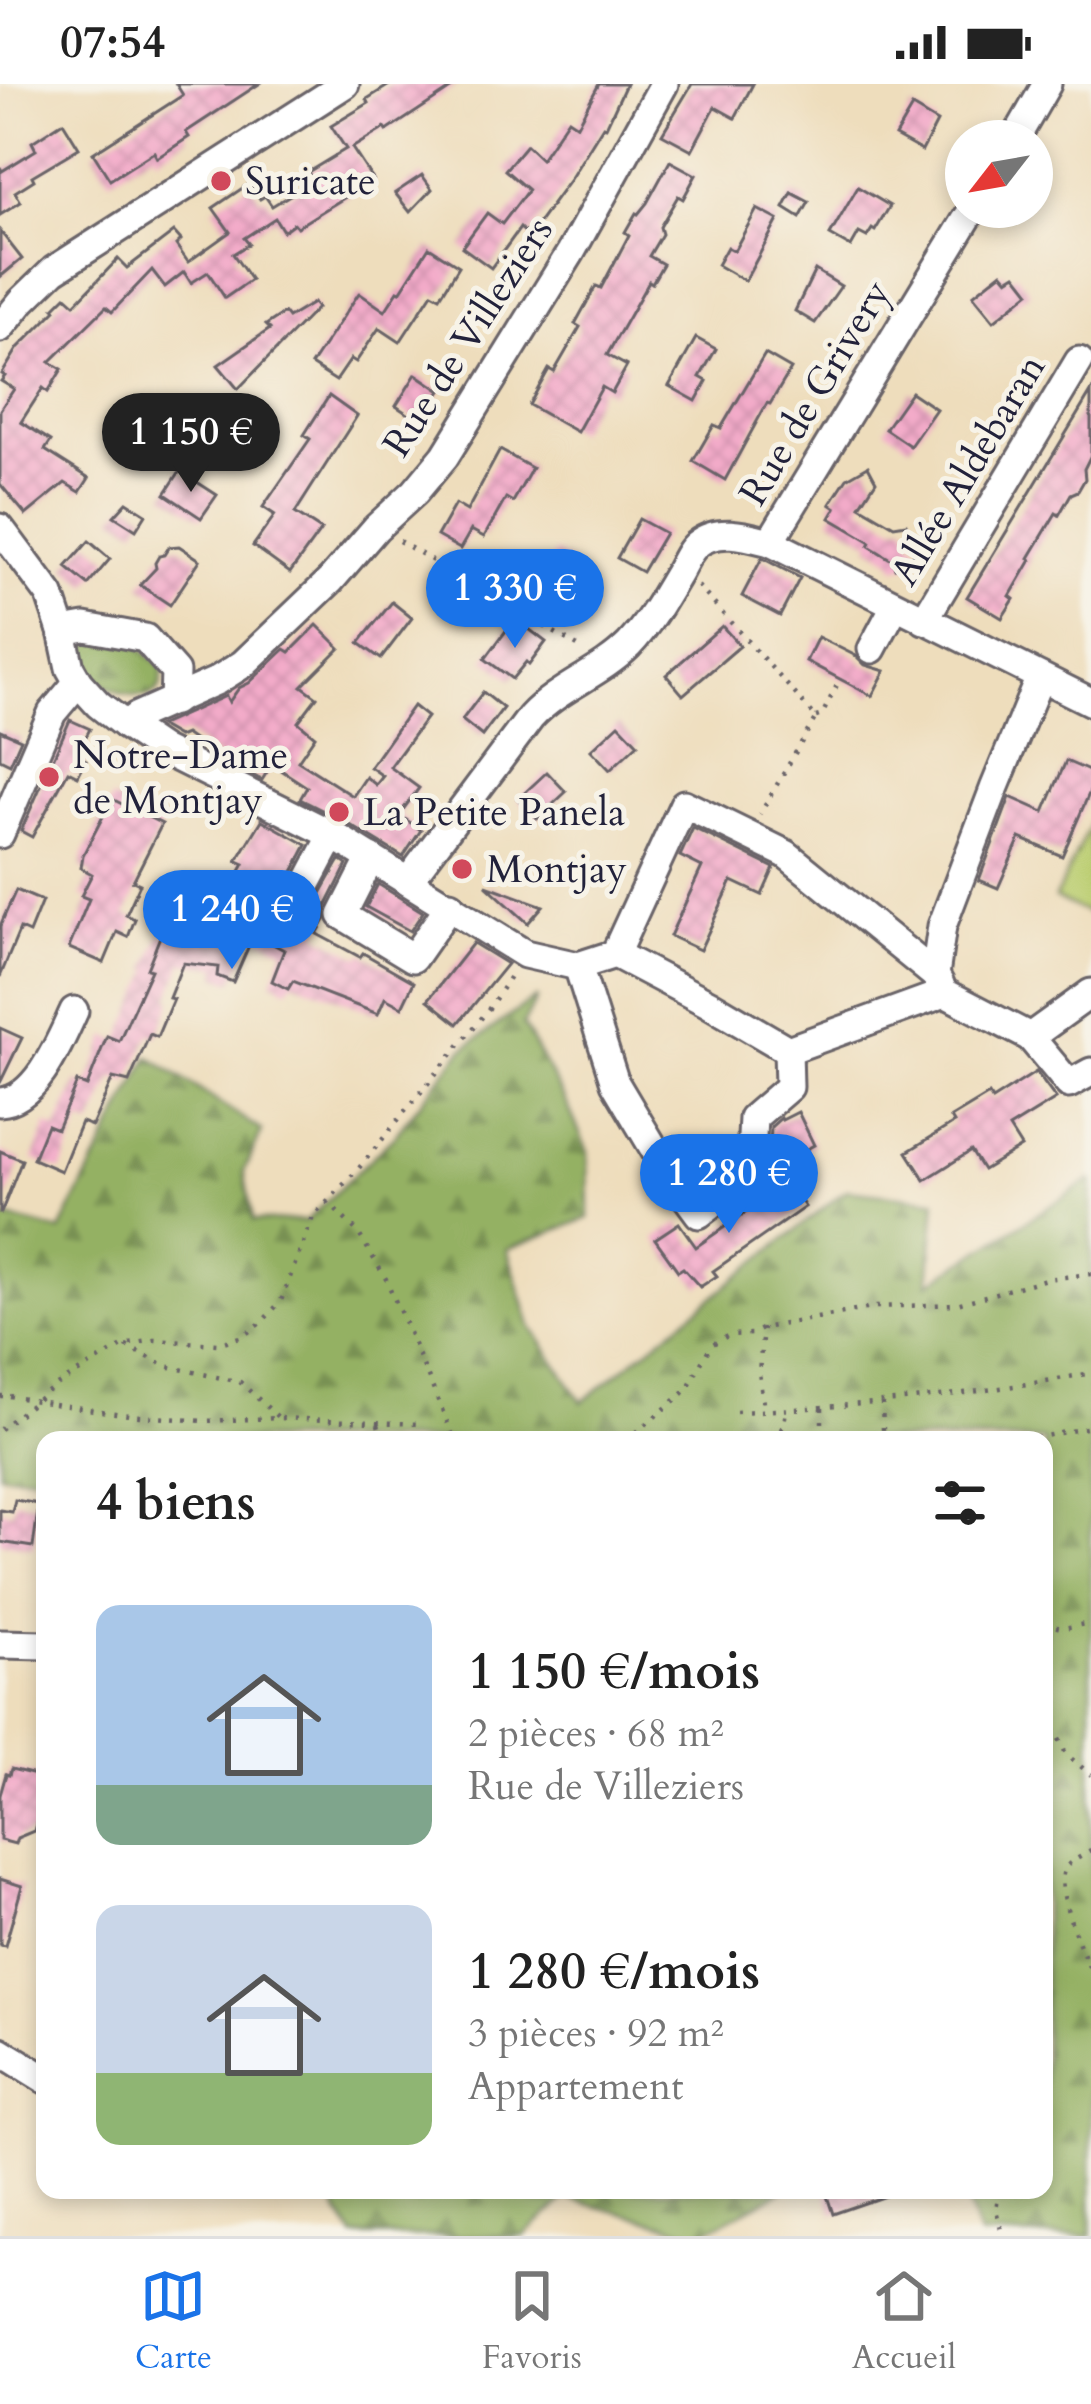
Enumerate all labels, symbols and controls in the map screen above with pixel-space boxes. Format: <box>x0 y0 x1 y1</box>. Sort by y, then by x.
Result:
text: 07:54 <box>60 12 165 73</box>
north arrow <box>945 120 1053 228</box>
map controls <box>945 120 1053 228</box>
place label: Suricate <box>245 155 376 208</box>
marker: Suricate <box>208 168 234 194</box>
street label: Rue de Villeziers <box>371 207 565 467</box>
street label: Rue de Grivery <box>727 270 903 515</box>
street label: Allée Aldebaran <box>878 345 1058 595</box>
pin: 1 150 € <box>80 393 302 495</box>
text: 1 150 € <box>129 405 253 458</box>
pin: 1 330 € <box>404 549 626 651</box>
text: 1 330 € <box>453 561 577 614</box>
place label: Notre-Dame de Montjay <box>73 729 288 827</box>
marker: Notre-Dame de Montjay <box>36 764 62 790</box>
place label: La Petite Panela <box>363 786 625 839</box>
marker: La Petite Panela <box>326 799 352 825</box>
place label: Montjay <box>486 843 627 896</box>
marker: Montjay <box>449 856 475 882</box>
pin: 1 240 € <box>121 870 343 972</box>
text: 1 240 € <box>170 882 294 935</box>
pin: 1 280 € <box>618 1134 840 1236</box>
text: 1 280 € <box>667 1146 791 1199</box>
text: 4 biens <box>96 1468 256 1538</box>
icon: filters <box>927 1470 993 1536</box>
text: 1 150 €/mois <box>468 1637 760 1707</box>
icon: home <box>192 1653 336 1797</box>
text: 2 pièces · 68 m² <box>468 1707 724 1760</box>
text: Rue de Villeziers <box>468 1760 744 1813</box>
text: 1 280 €/mois <box>468 1937 760 2007</box>
icon: home <box>192 1953 336 2097</box>
text: 3 pièces · 92 m² <box>468 2007 724 2060</box>
text: Appartement <box>468 2060 684 2113</box>
tab: Carte <box>135 2263 212 2380</box>
tab: Favoris <box>482 2263 582 2380</box>
tab: Accueil <box>852 2263 956 2380</box>

